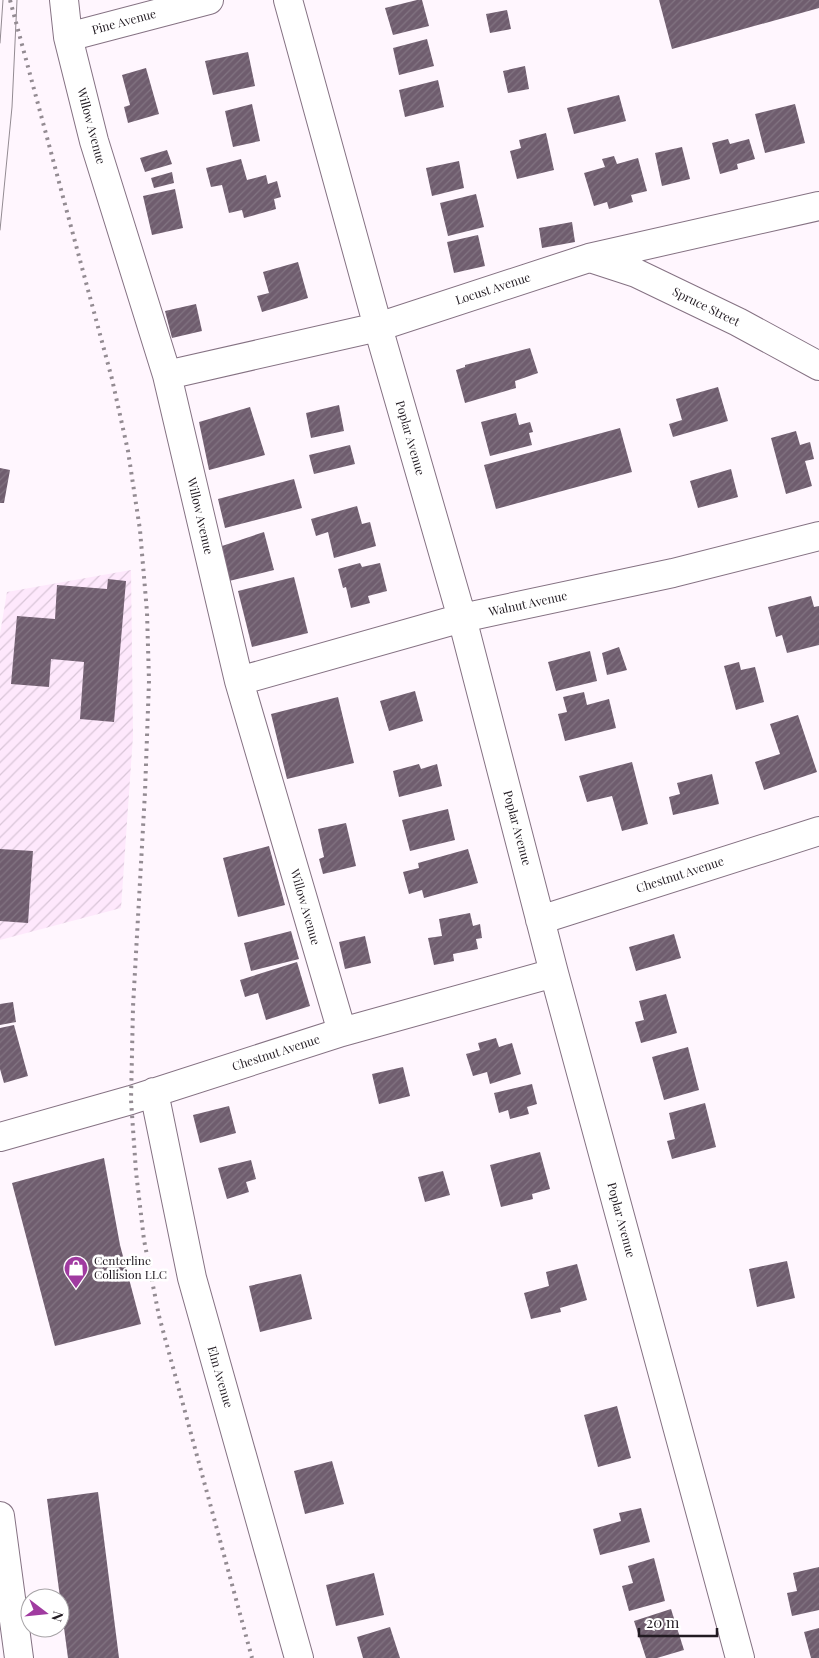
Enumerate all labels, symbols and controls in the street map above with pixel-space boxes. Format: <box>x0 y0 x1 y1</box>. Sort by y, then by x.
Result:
street label: Pine Avenue <box>90 5 158 37</box>
street label: Willow Avenue <box>74 85 110 166</box>
street label: Locust Avenue <box>453 268 532 308</box>
street label: Spruce Street <box>670 283 743 330</box>
street label: Poplar Avenue <box>393 398 429 477</box>
street label: Willow Avenue <box>184 475 218 556</box>
street label: Walnut Avenue <box>486 587 569 619</box>
street label: Poplar Avenue <box>500 788 536 867</box>
street label: Chestnut Avenue <box>634 852 726 896</box>
street label: Willow Avenue <box>287 866 324 947</box>
street label: Chestnut Avenue <box>230 1030 322 1074</box>
street label: Poplar Avenue <box>604 1180 640 1259</box>
place label: Centerline Collision LLC <box>94 1252 167 1282</box>
shop icon: Centerline Collision LLC <box>63 1255 89 1289</box>
street label: Elm Avenue <box>205 1344 237 1409</box>
north arrow <box>20 1588 70 1638</box>
scale bar <box>639 1606 716 1638</box>
text: N <box>47 1609 69 1624</box>
text: 20 m <box>646 1612 680 1632</box>

